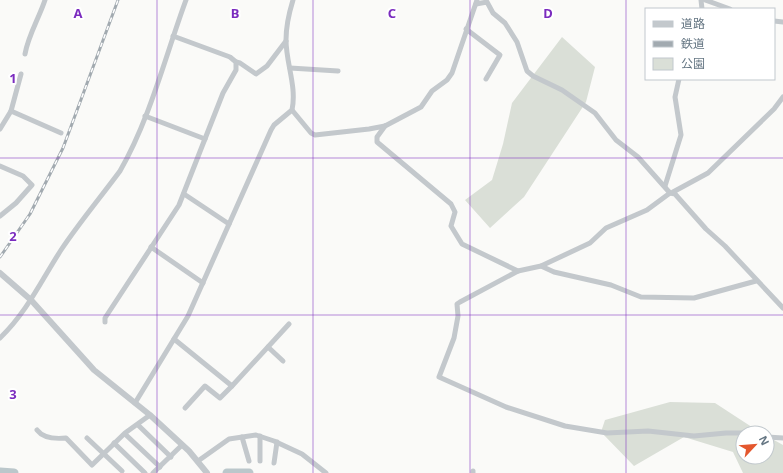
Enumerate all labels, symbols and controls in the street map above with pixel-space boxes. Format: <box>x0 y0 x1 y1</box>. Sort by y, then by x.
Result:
text: A <box>74 4 83 22</box>
text: B <box>231 4 239 22</box>
text: C <box>388 4 396 22</box>
text: D <box>543 4 553 22</box>
legend <box>645 8 775 80</box>
text: 道路 <box>681 15 705 32</box>
text: 鉄道 <box>681 35 705 52</box>
text: 公園 <box>681 55 705 72</box>
text: 1 <box>9 69 17 87</box>
text: 2 <box>9 227 17 245</box>
text: 3 <box>9 385 17 403</box>
north arrow <box>735 425 775 465</box>
text: N <box>756 433 773 448</box>

